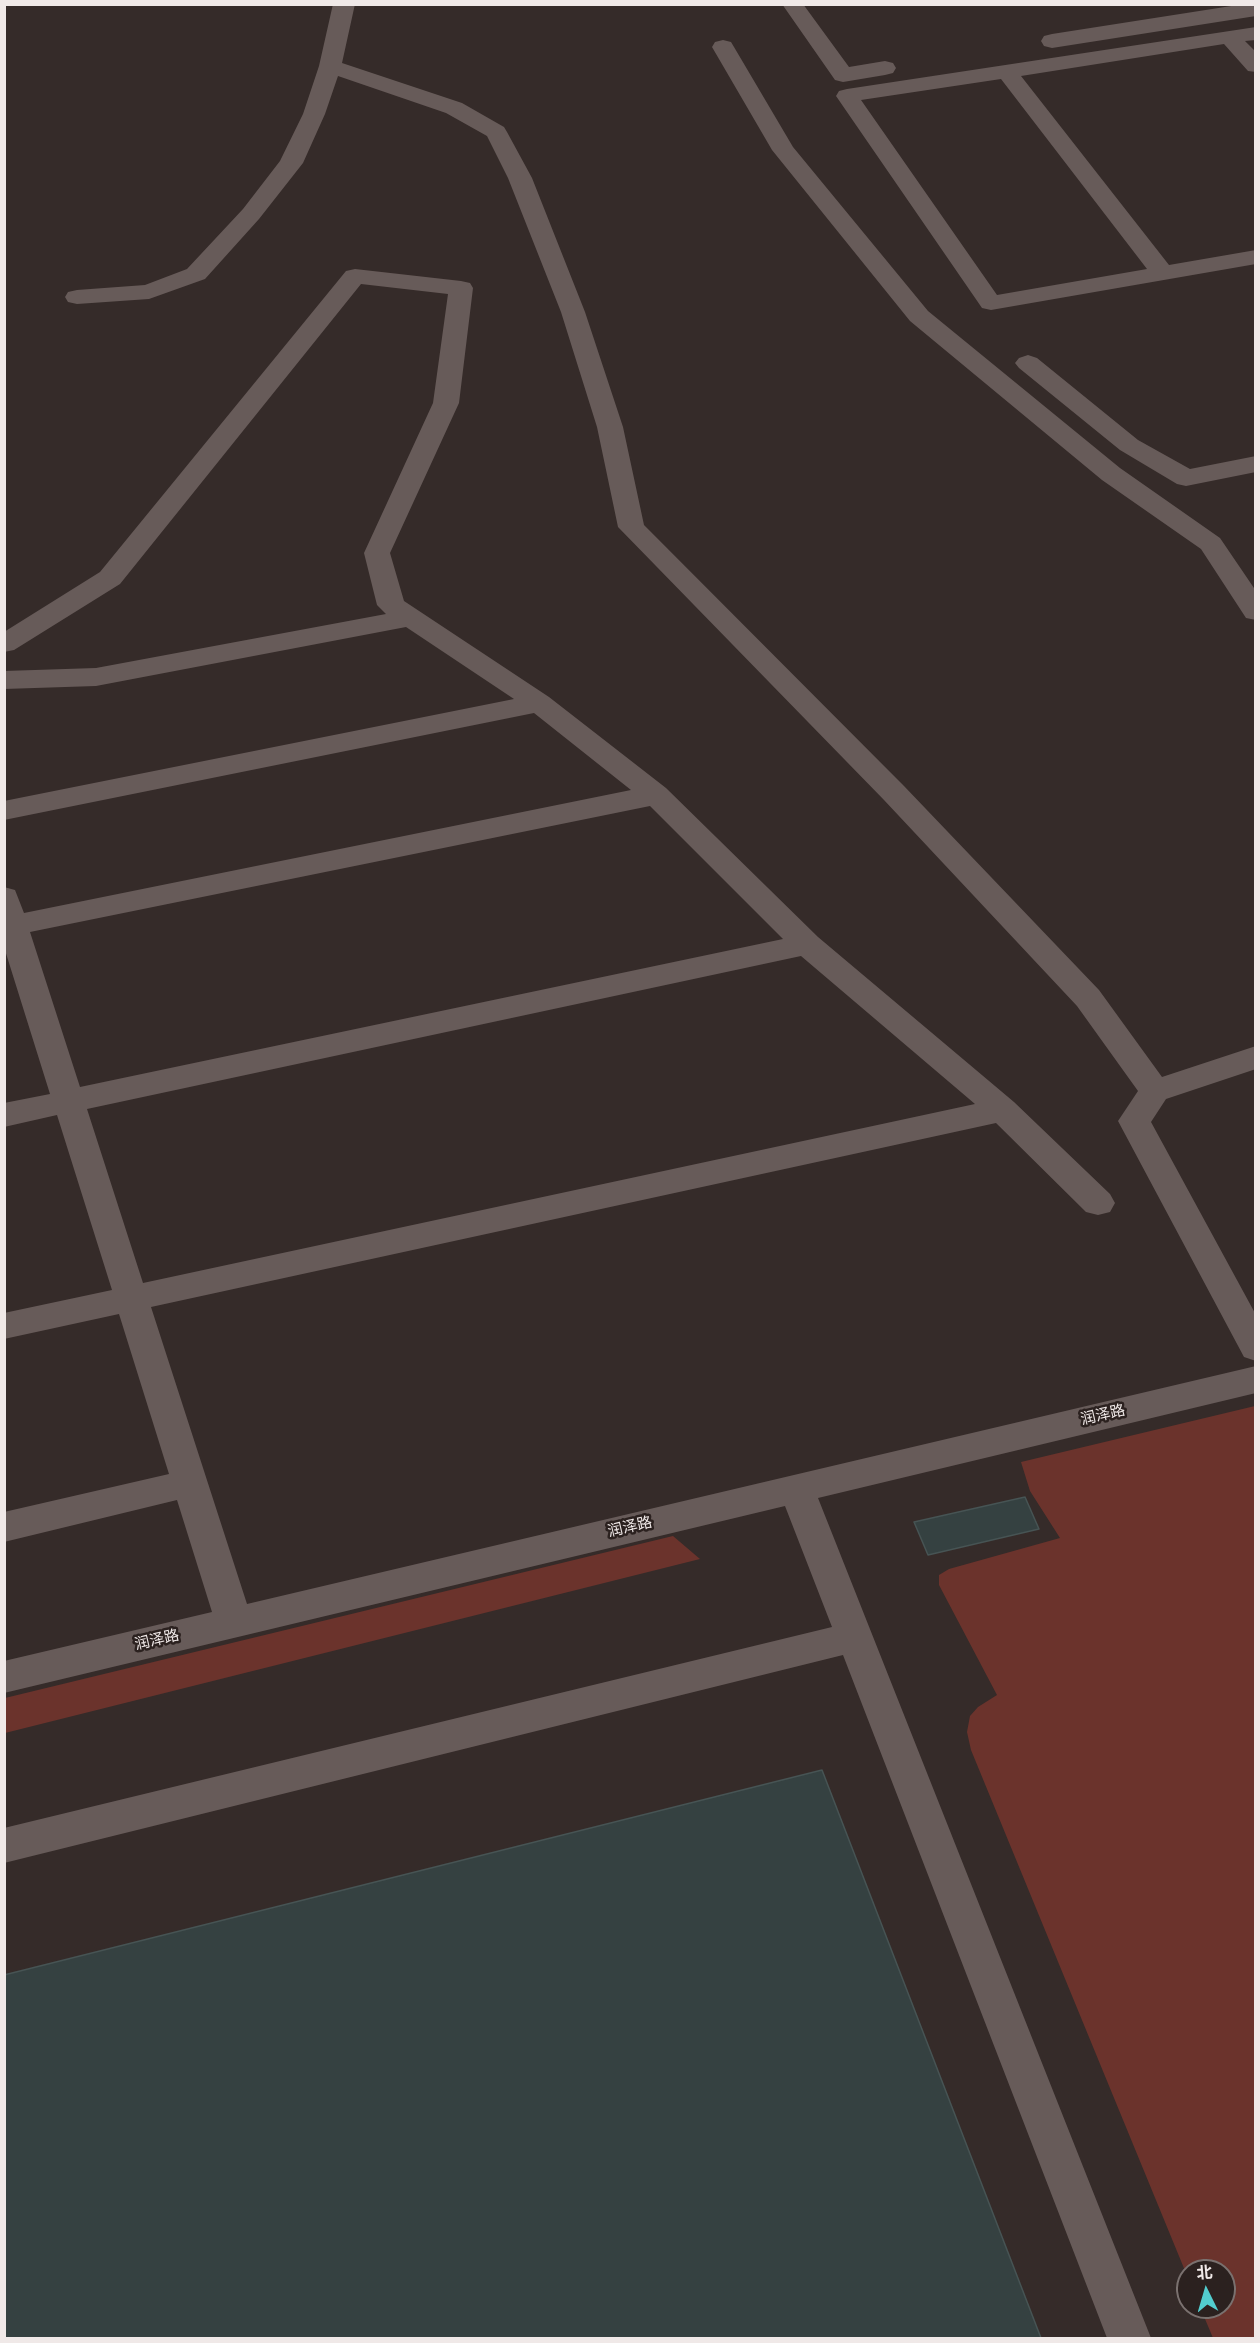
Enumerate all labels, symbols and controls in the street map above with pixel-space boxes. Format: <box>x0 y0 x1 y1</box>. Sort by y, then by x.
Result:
street label: 润泽路 <box>1079 1401 1127 1429</box>
street label: 润泽路 <box>606 1513 654 1541</box>
street label: 润泽路 <box>133 1626 181 1654</box>
north arrow <box>1176 2259 1236 2319</box>
text: 北 <box>1196 2262 1213 2283</box>

